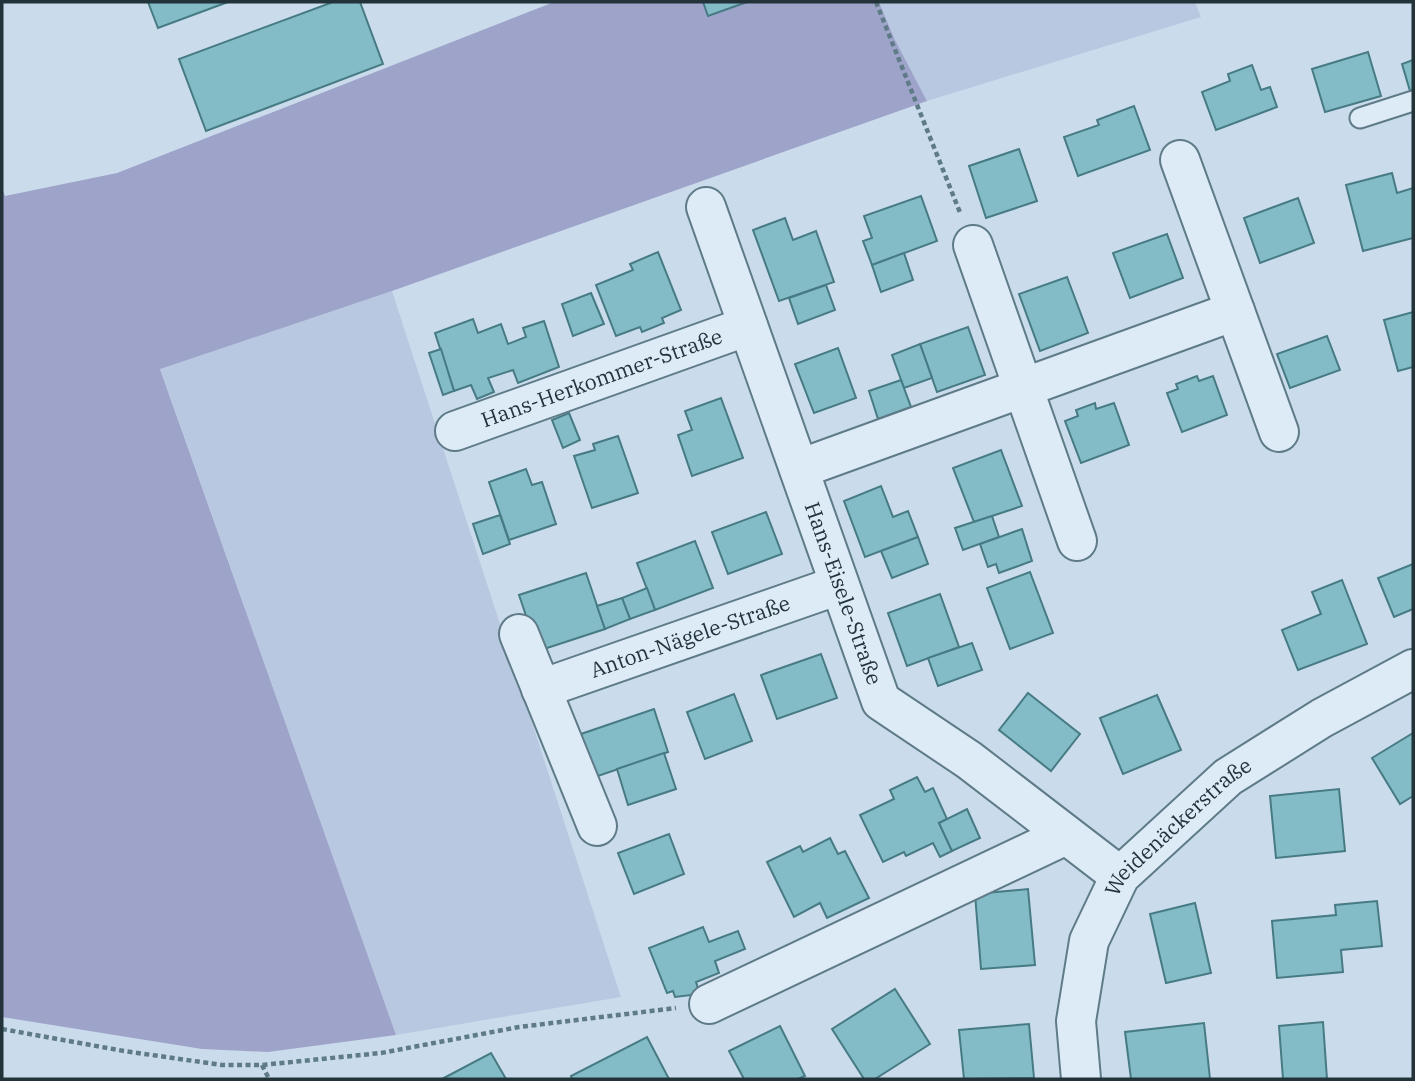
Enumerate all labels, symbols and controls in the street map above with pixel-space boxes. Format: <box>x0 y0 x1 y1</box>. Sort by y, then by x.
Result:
street label: Hans-Herkommer-Straße <box>477 321 726 433</box>
street label: Hans-Eisele-Straße <box>799 498 889 688</box>
street label: Anton-Nägele-Straße <box>586 588 794 684</box>
street label: Weidenäckerstraße <box>1098 751 1257 900</box>

